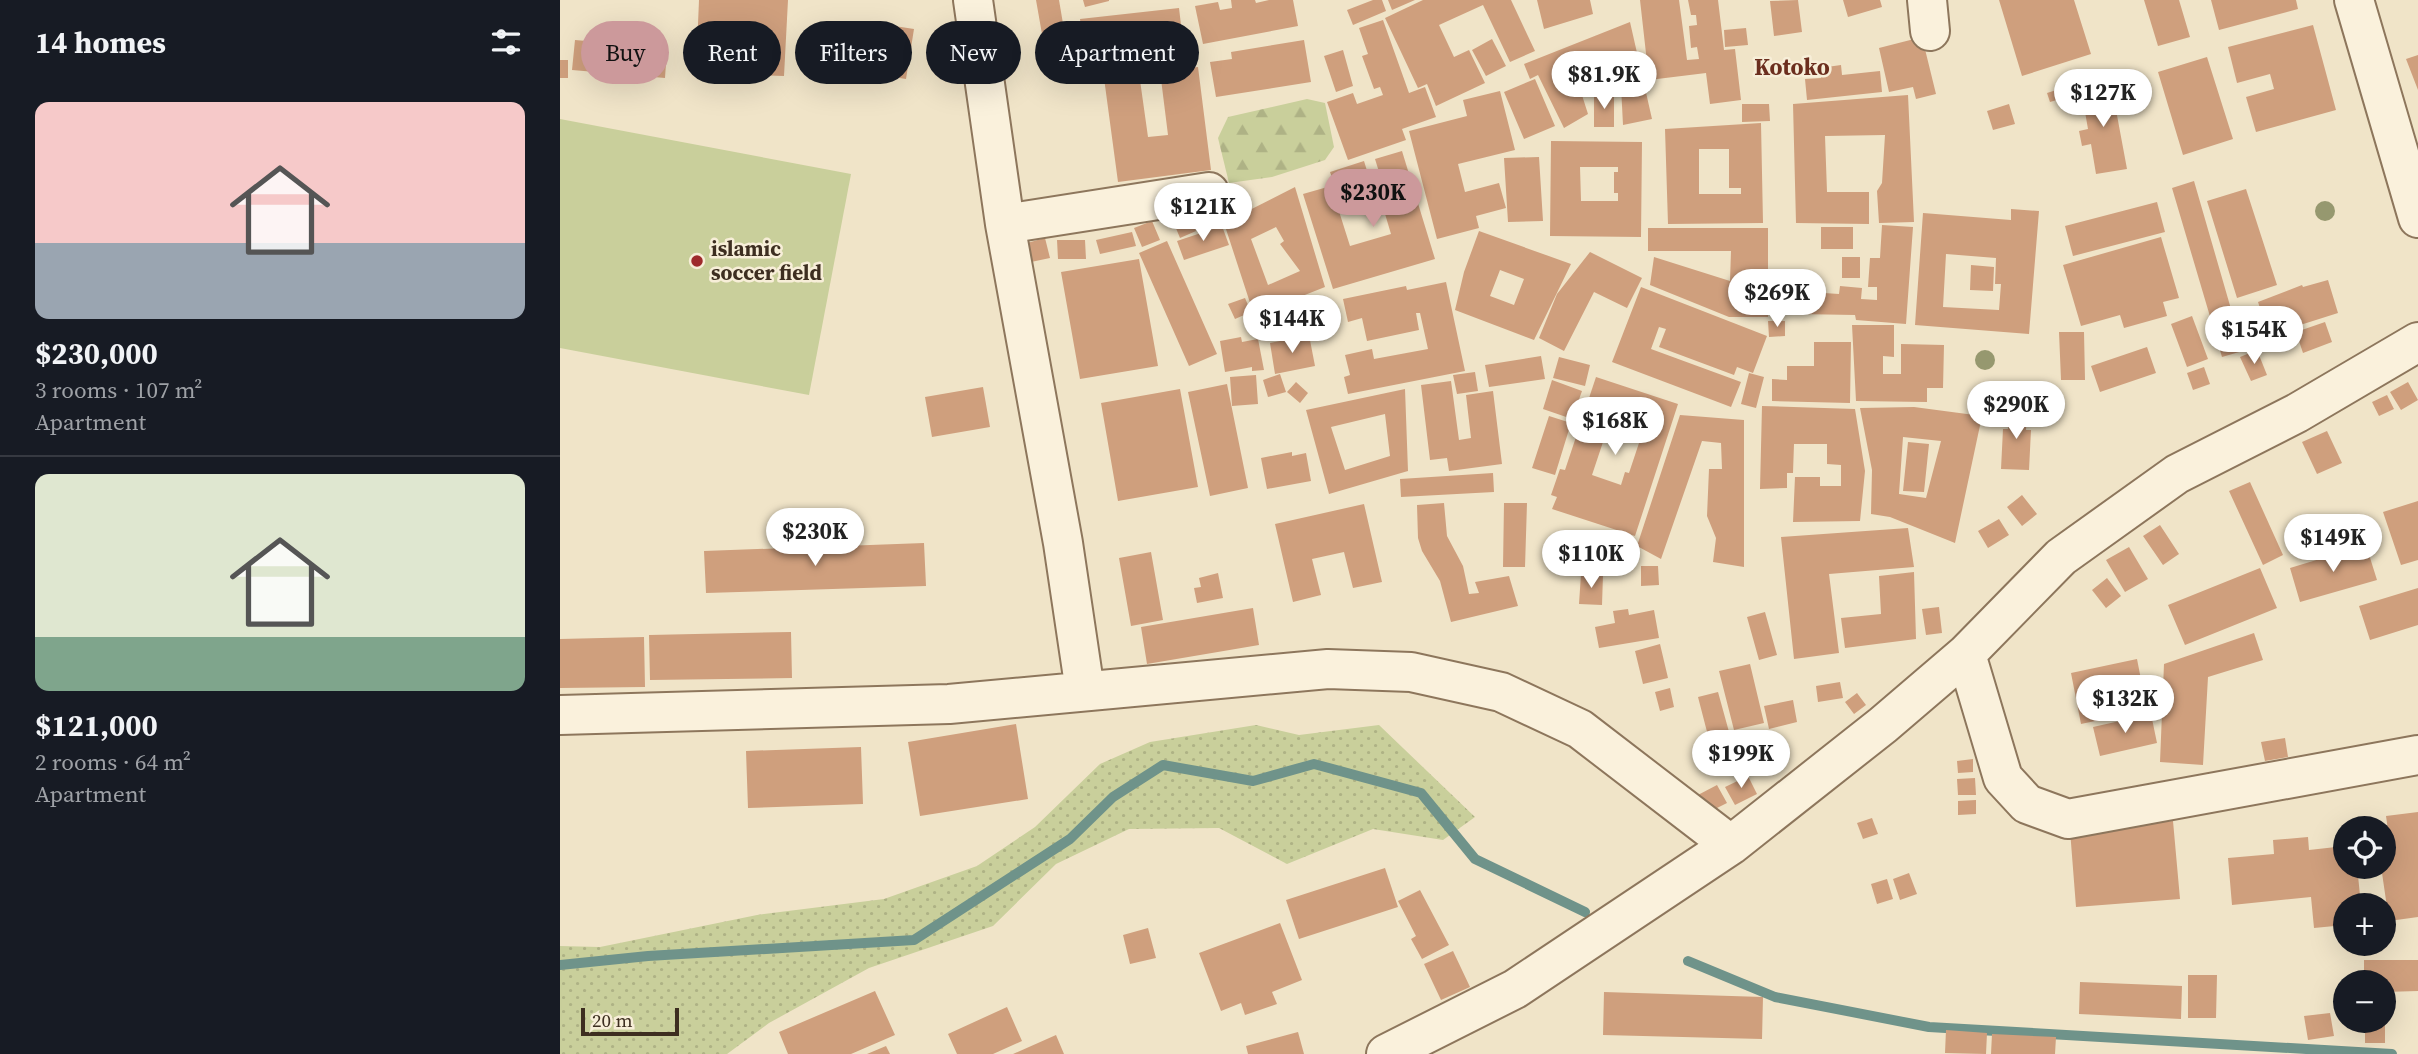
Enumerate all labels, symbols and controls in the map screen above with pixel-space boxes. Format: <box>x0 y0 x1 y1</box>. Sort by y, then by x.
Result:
chip: Buy <box>581 21 669 84</box>
chip: Rent <box>683 21 781 84</box>
chip: Filters <box>795 21 912 84</box>
chip: New <box>926 21 1021 84</box>
chip: Apartment <box>1035 21 1199 84</box>
text: 14 homes <box>35 22 166 63</box>
icon: filters <box>487 23 525 61</box>
district label: Kotoko <box>1754 51 1830 83</box>
pin: $81.9K <box>1547 52 1661 111</box>
text: $81.9K <box>1568 58 1640 90</box>
pin: $127K <box>2054 69 2152 129</box>
text: $127K <box>2070 76 2136 108</box>
icon: home <box>217 147 343 273</box>
pin: $230K <box>1324 170 1422 229</box>
text: $230K <box>1340 176 1406 208</box>
pin: $121K <box>1154 184 1252 243</box>
text: $121K <box>1170 190 1236 222</box>
place label: islamic soccer field <box>711 234 823 287</box>
marker: islamic soccer field <box>689 253 705 269</box>
pin: $269K <box>1728 270 1826 329</box>
text: $269K <box>1744 276 1810 308</box>
pin: $144K <box>1243 296 1341 355</box>
text: $144K <box>1259 302 1325 334</box>
pin: $154K <box>2205 306 2303 366</box>
text: $154K <box>2221 313 2287 345</box>
text: $230,000 <box>35 333 158 374</box>
text: 3 rooms · 107 m² <box>35 374 202 406</box>
pin: $290K <box>1967 382 2065 441</box>
text: $290K <box>1983 388 2049 420</box>
pin: $168K <box>1566 398 1664 457</box>
text: $168K <box>1582 404 1648 436</box>
text: Apartment <box>35 406 146 438</box>
pin: $230K <box>766 508 864 568</box>
pin: $149K <box>2284 514 2382 574</box>
text: $230K <box>782 515 848 547</box>
icon: home <box>217 519 343 645</box>
text: $149K <box>2300 521 2366 553</box>
pin: $110K <box>1542 530 1640 590</box>
text: $110K <box>1558 537 1624 569</box>
pin: $132K <box>2076 676 2174 735</box>
text: $132K <box>2092 682 2158 714</box>
text: $121,000 <box>35 705 158 746</box>
pin: $199K <box>1692 730 1790 790</box>
text: $199K <box>1708 737 1774 769</box>
text: 2 rooms · 64 m² <box>35 746 191 778</box>
text: Apartment <box>35 778 146 810</box>
map controls <box>2333 816 2396 1033</box>
button: locate <box>2333 816 2396 879</box>
button: + <box>2333 893 2396 956</box>
button: − <box>2333 970 2396 1033</box>
scale bar <box>581 1005 679 1037</box>
text: 20 m <box>592 1007 633 1033</box>

